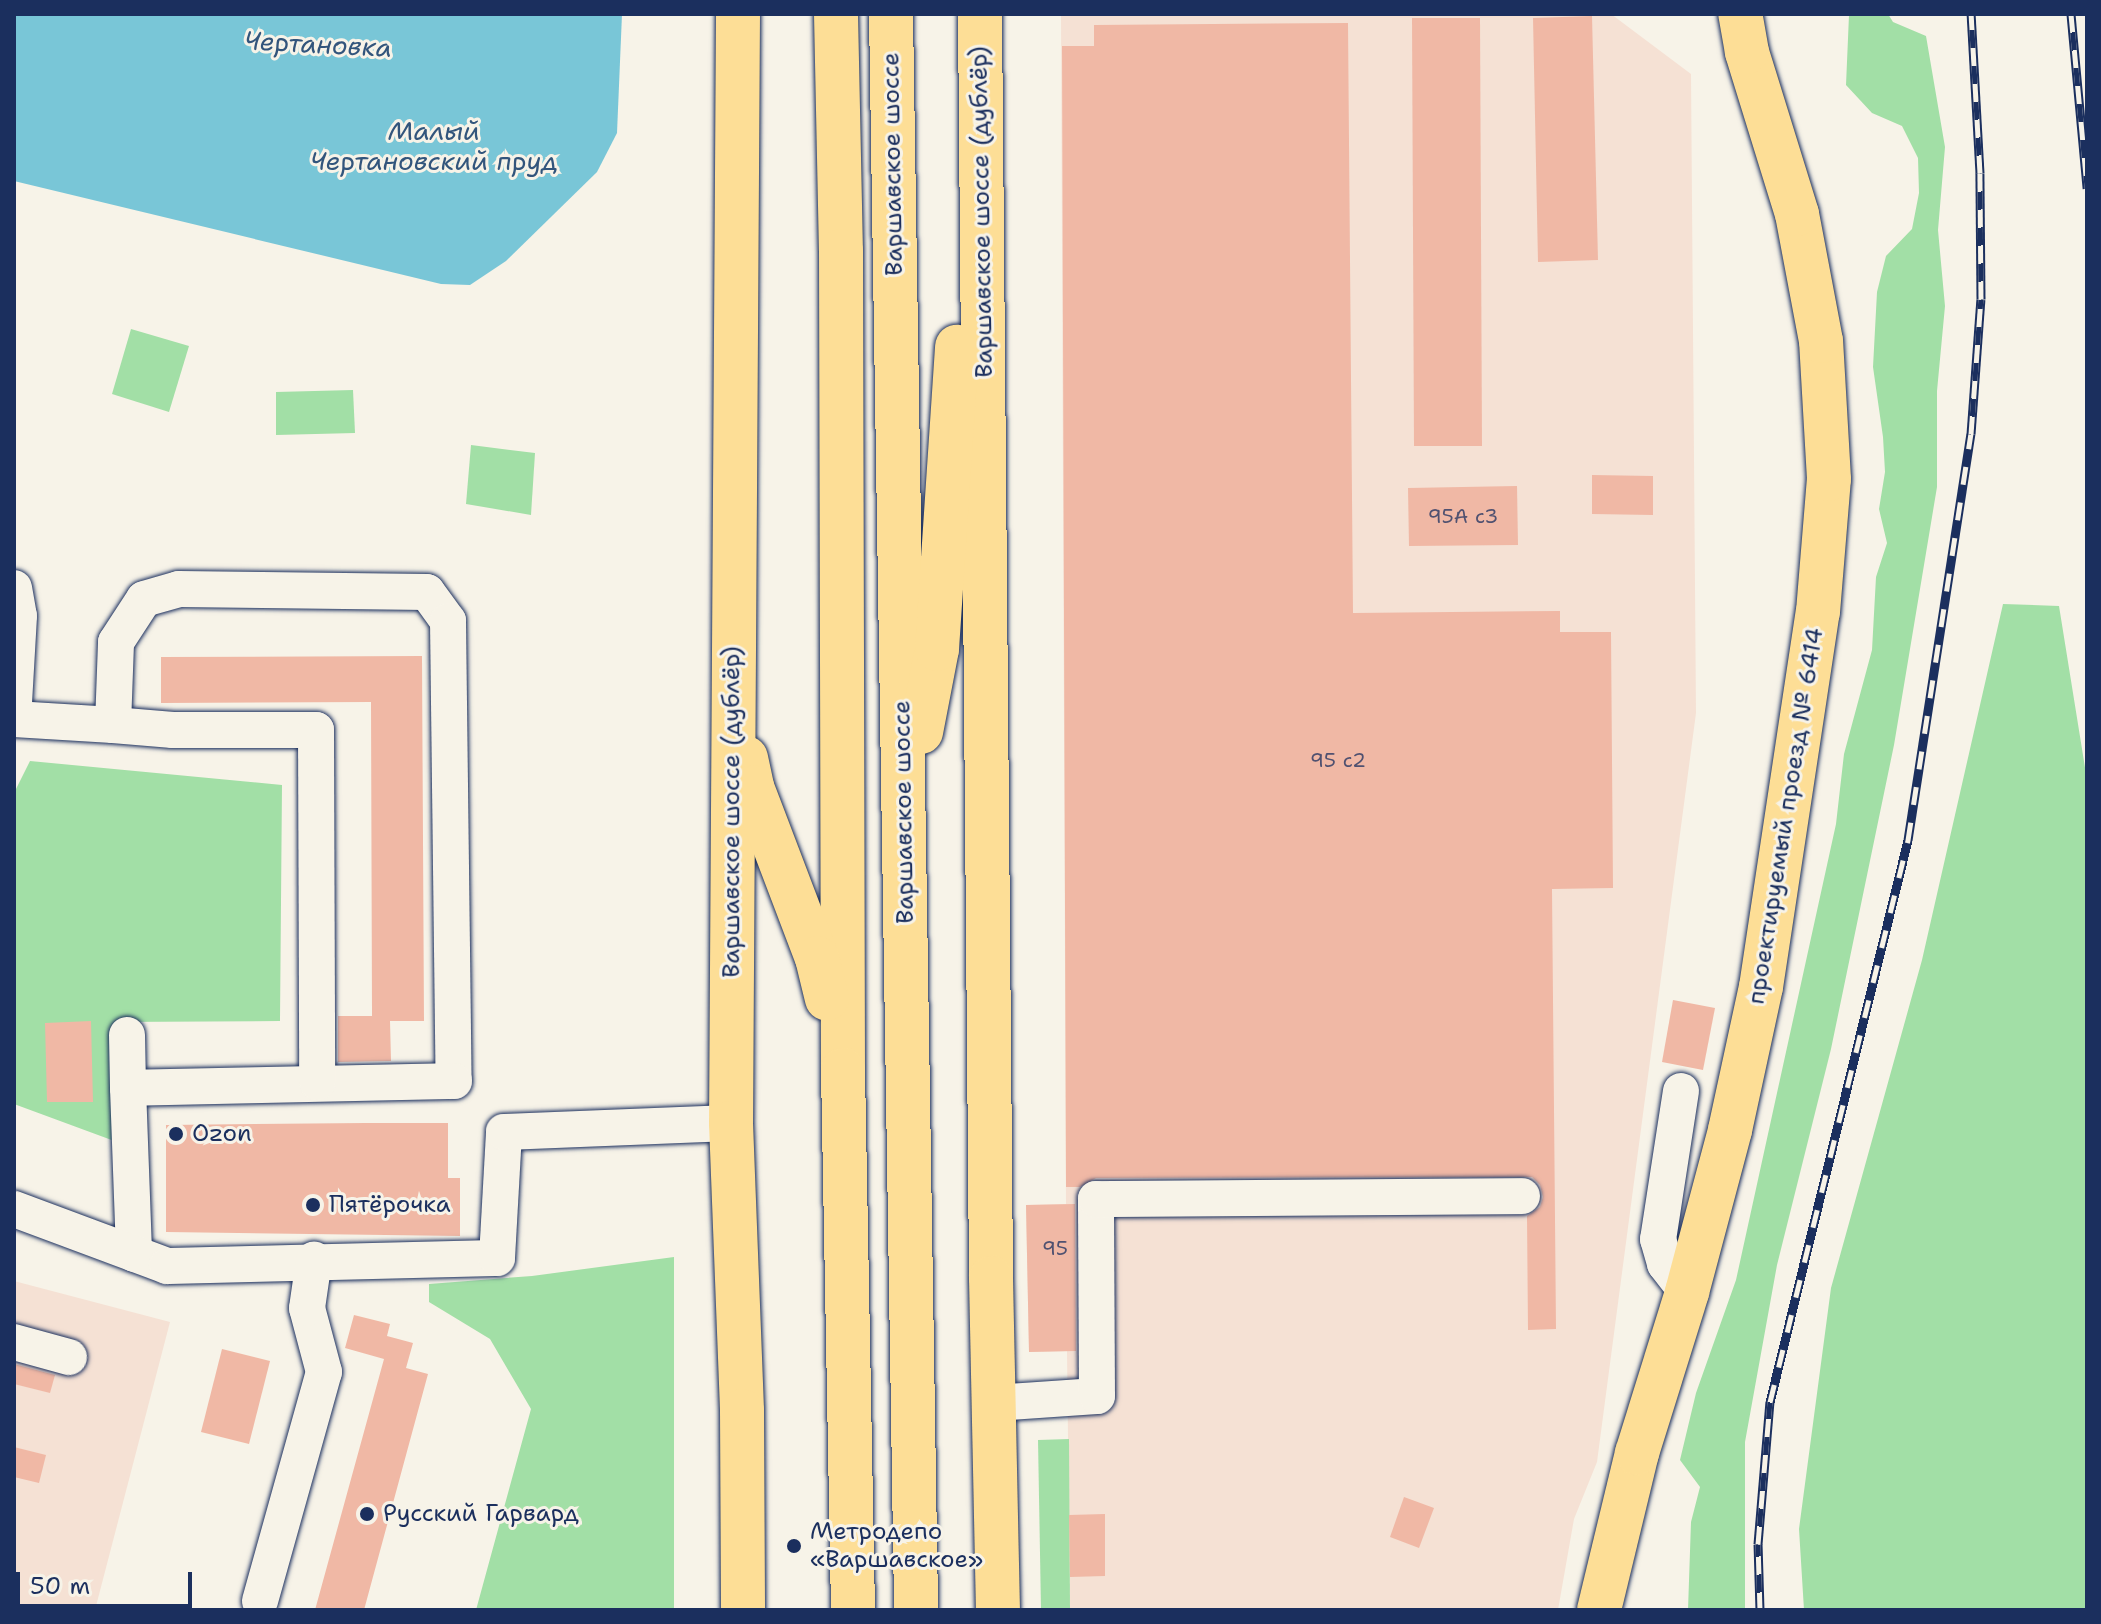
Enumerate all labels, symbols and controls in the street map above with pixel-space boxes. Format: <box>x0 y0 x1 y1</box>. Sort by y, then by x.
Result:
water label: Чертановка <box>243 25 393 63</box>
street label: Варшавское шоссе (дублёр) <box>965 46 999 378</box>
street label: Варшавское шоссе <box>877 52 909 276</box>
water label: Малый Чертановский пруд <box>310 115 558 176</box>
house number: 95А с3 <box>1428 504 1498 528</box>
street label: проектируемый проезд № 6414 <box>1742 626 1830 1006</box>
street label: Варшавское шоссе (дублёр) <box>718 646 746 978</box>
street label: Варшавское шоссе <box>888 700 920 924</box>
house number: 95 с2 <box>1310 748 1366 772</box>
place label: Ozon <box>192 1120 252 1148</box>
marker: Ozon <box>167 1125 185 1143</box>
place label: Пятёрочка <box>329 1191 451 1219</box>
marker: Пятёрочка <box>304 1196 322 1214</box>
house number: 95 <box>1042 1236 1068 1260</box>
place label: Русский Гарвард <box>383 1500 579 1528</box>
marker: Русский Гарвард <box>358 1505 376 1523</box>
place label: Метродепо «Варшавское» <box>810 1518 983 1574</box>
marker: Метродепо «Варшавское» <box>785 1537 803 1555</box>
scale bar <box>20 1556 196 1606</box>
text: 50 m <box>30 1570 90 1602</box>

